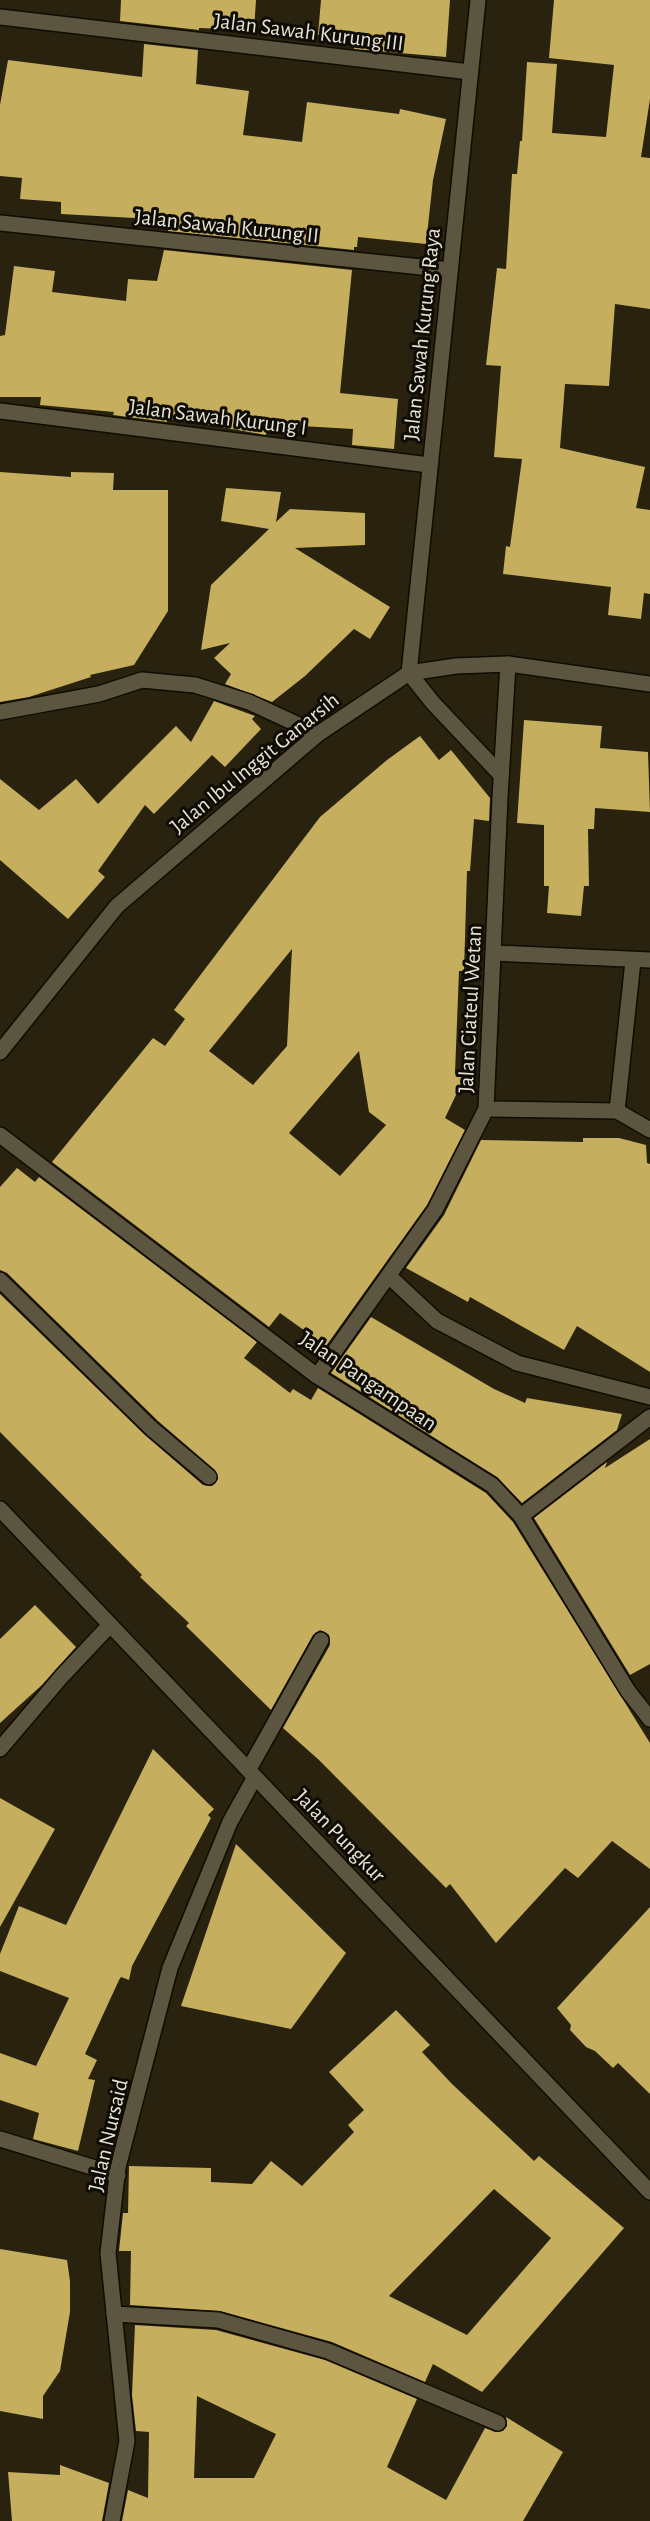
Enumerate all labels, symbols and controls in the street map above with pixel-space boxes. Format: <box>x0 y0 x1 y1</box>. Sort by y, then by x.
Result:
street label: Jalan Sawah Kurung III <box>213 9 405 55</box>
street label: Jalan Sawah Kurung II <box>134 205 320 247</box>
street label: Jalan Sawah Kurung Raya <box>400 227 444 442</box>
street label: Jalan Sawah Kurung I <box>128 395 308 439</box>
street label: Jalan Ibu Inggit Ganarsih <box>166 688 343 837</box>
street label: Jalan Ciateul Wetan <box>455 925 485 1094</box>
street label: Jalan Pangampaan <box>296 1327 441 1435</box>
street label: Jalan Pungkur <box>291 1785 390 1886</box>
street label: Jalan Nursaid <box>84 2077 132 2194</box>

